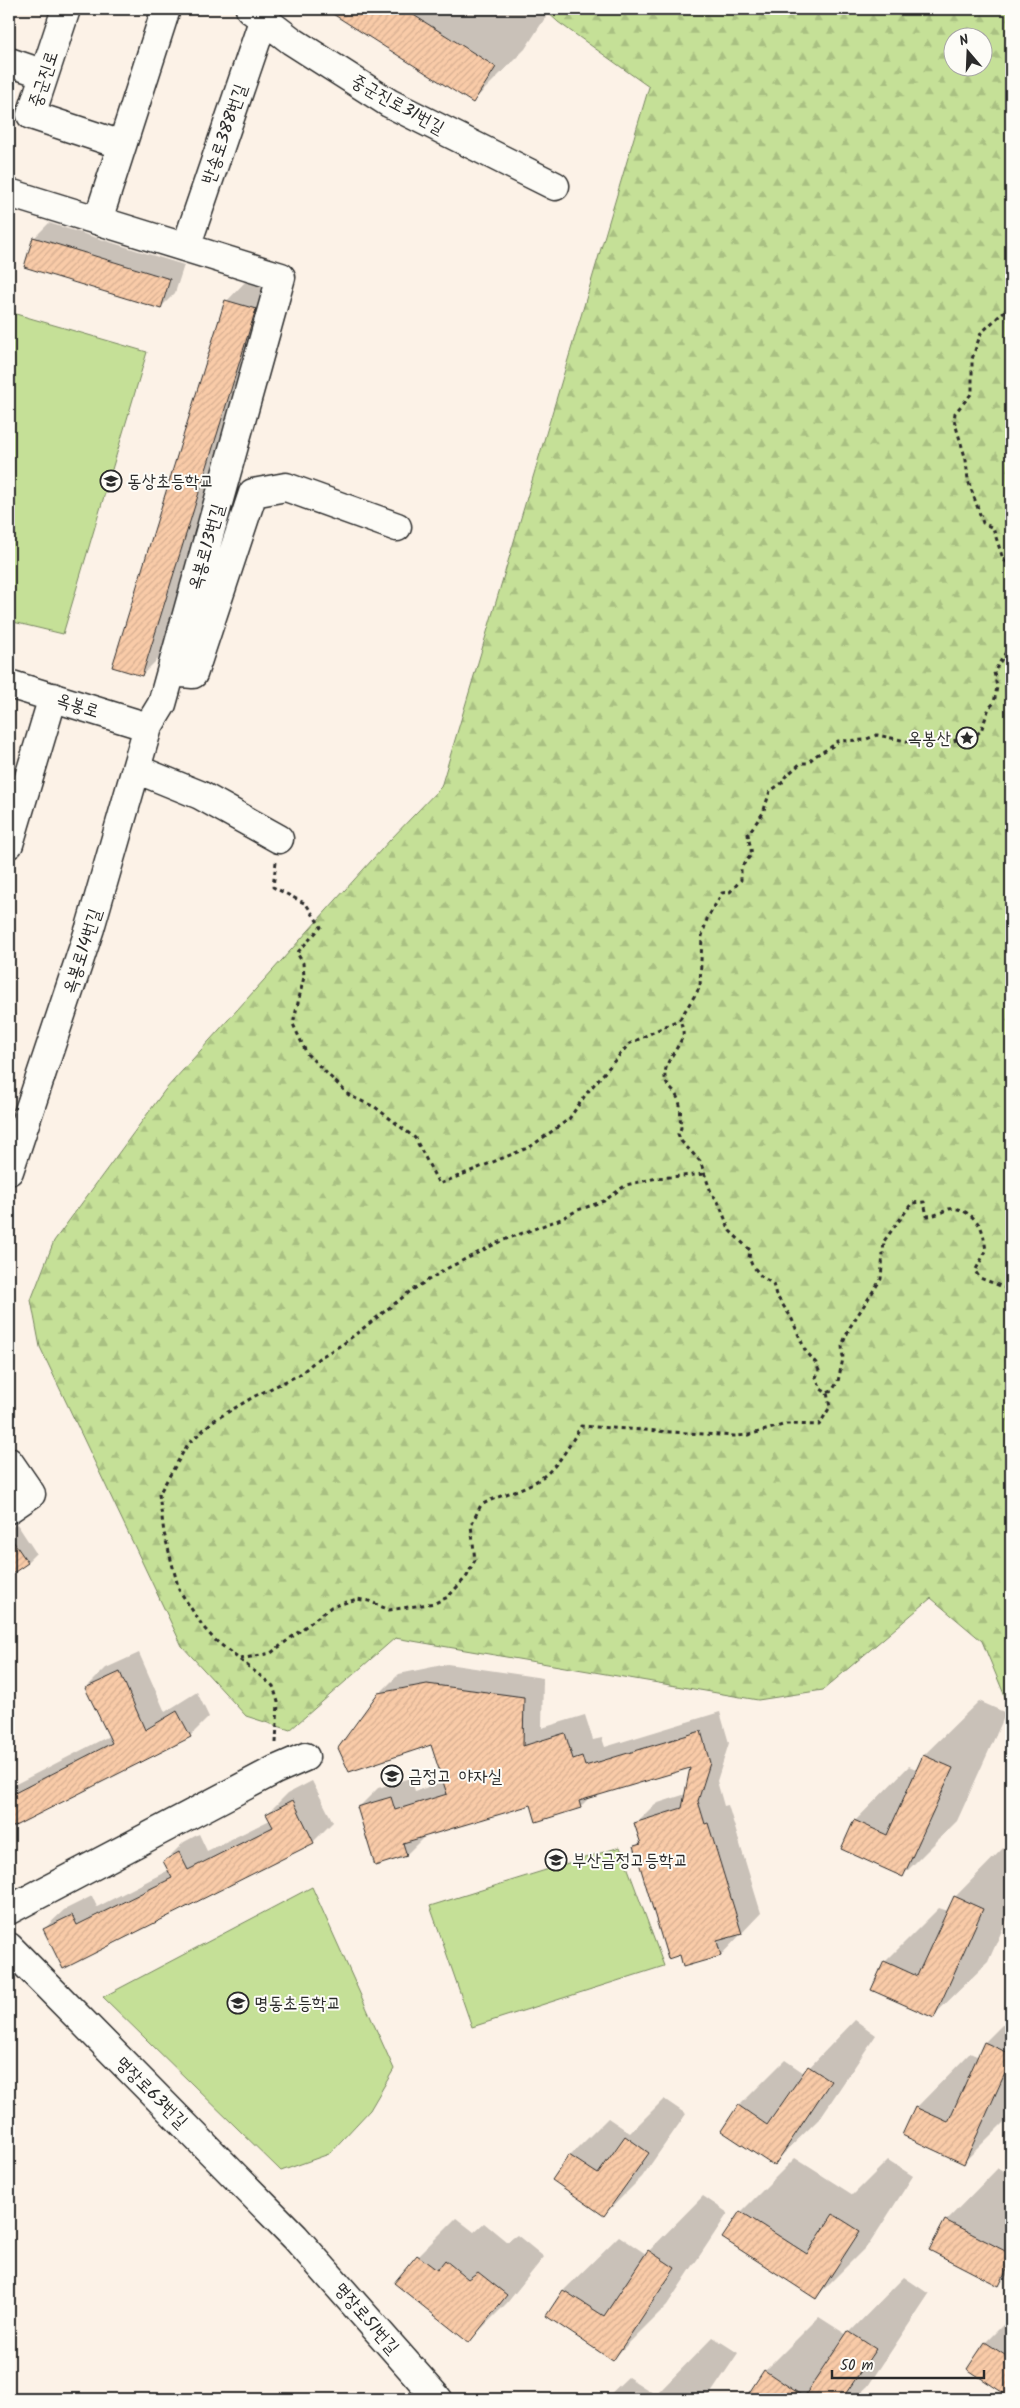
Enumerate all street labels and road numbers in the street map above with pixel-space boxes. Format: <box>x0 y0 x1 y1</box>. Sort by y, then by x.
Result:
street label: 중군진로 <box>22 47 67 111</box>
street label: 중군진로31번길 <box>345 68 450 143</box>
street label: 반송로388번길 <box>195 80 256 189</box>
street label: 옥봉로13번길 <box>181 500 234 594</box>
street label: 옥봉로 <box>52 686 103 727</box>
street label: 옥봉로14번길 <box>56 905 111 998</box>
street label: 명장로63번길 <box>108 2050 194 2136</box>
street label: 명장로51번길 <box>326 2276 406 2362</box>

